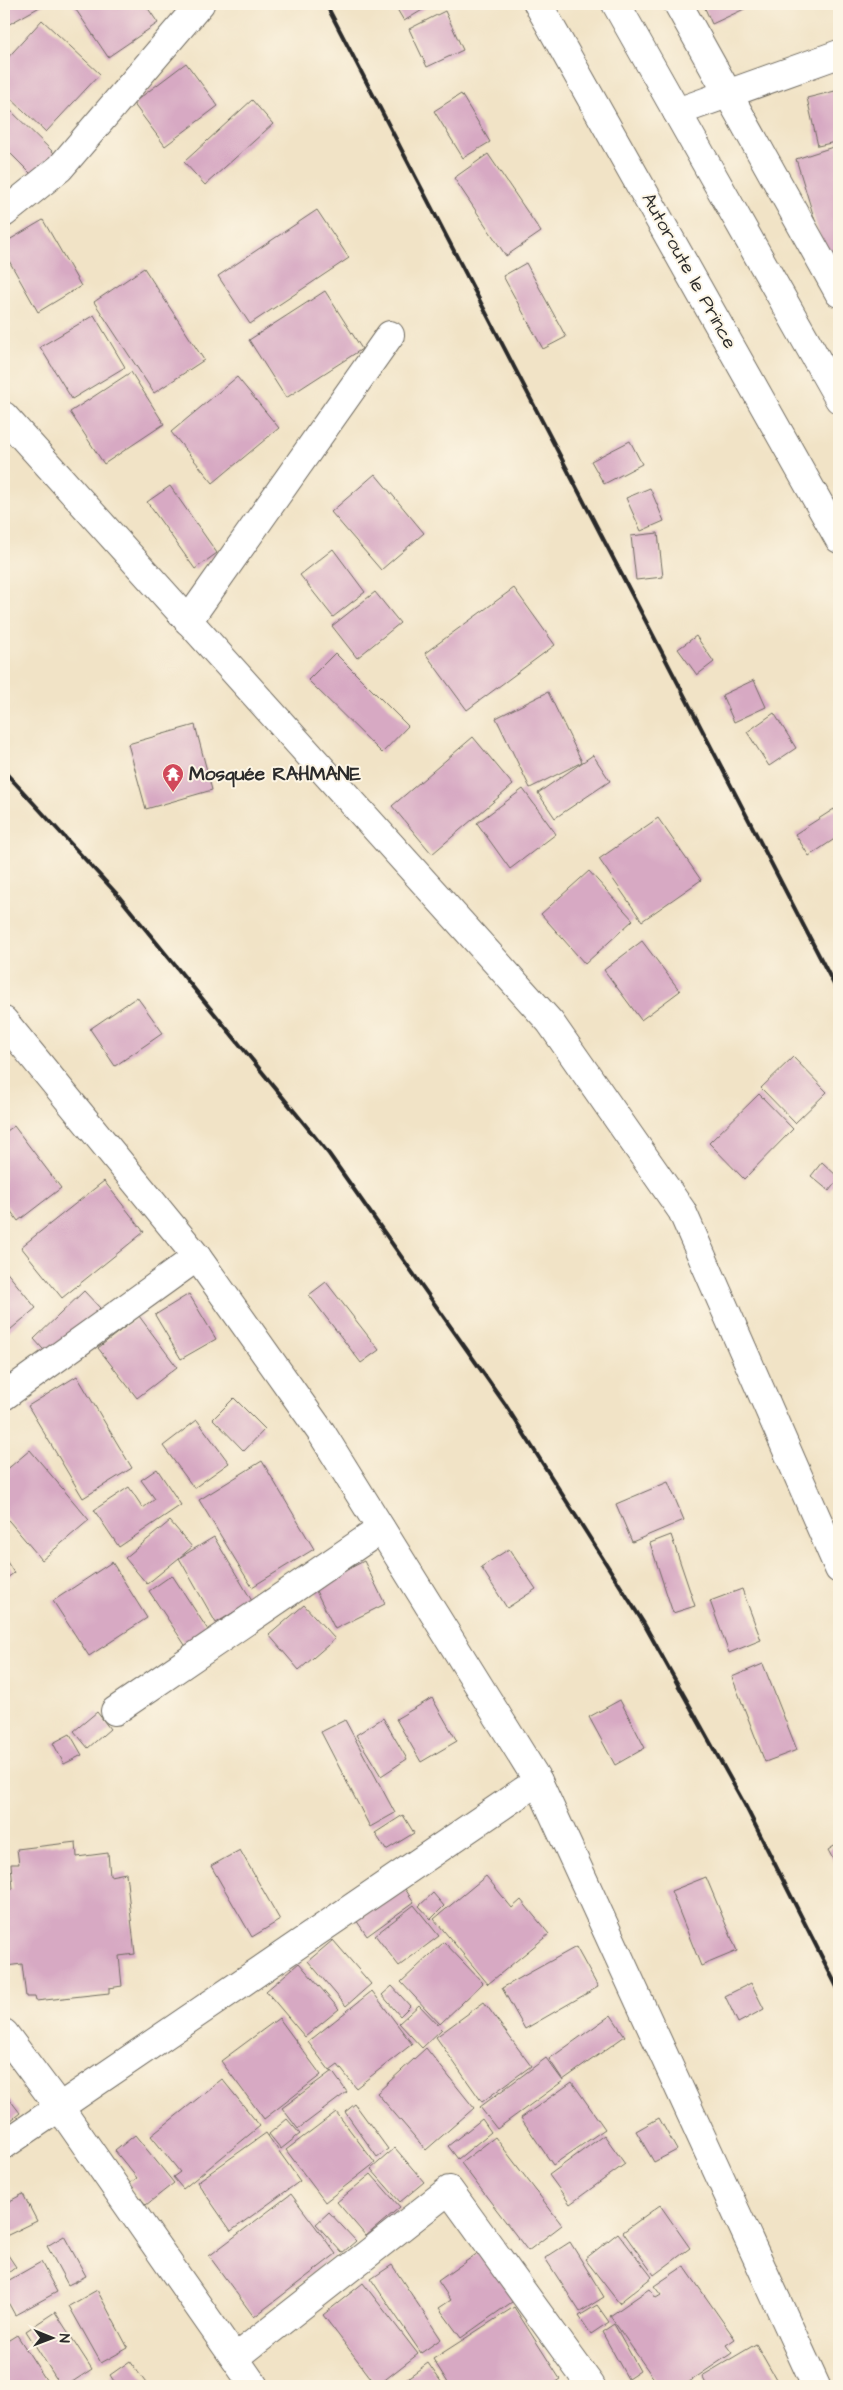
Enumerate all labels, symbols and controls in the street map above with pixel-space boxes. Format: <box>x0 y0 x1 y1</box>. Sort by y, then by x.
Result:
street label: Autoroute le Prince <box>635 188 743 354</box>
place label: Mosquée RAHMANE <box>189 761 362 788</box>
temple icon: Mosquée RAHMANE <box>161 762 185 793</box>
north arrow <box>28 2312 78 2362</box>
text: N <box>54 2334 74 2343</box>

